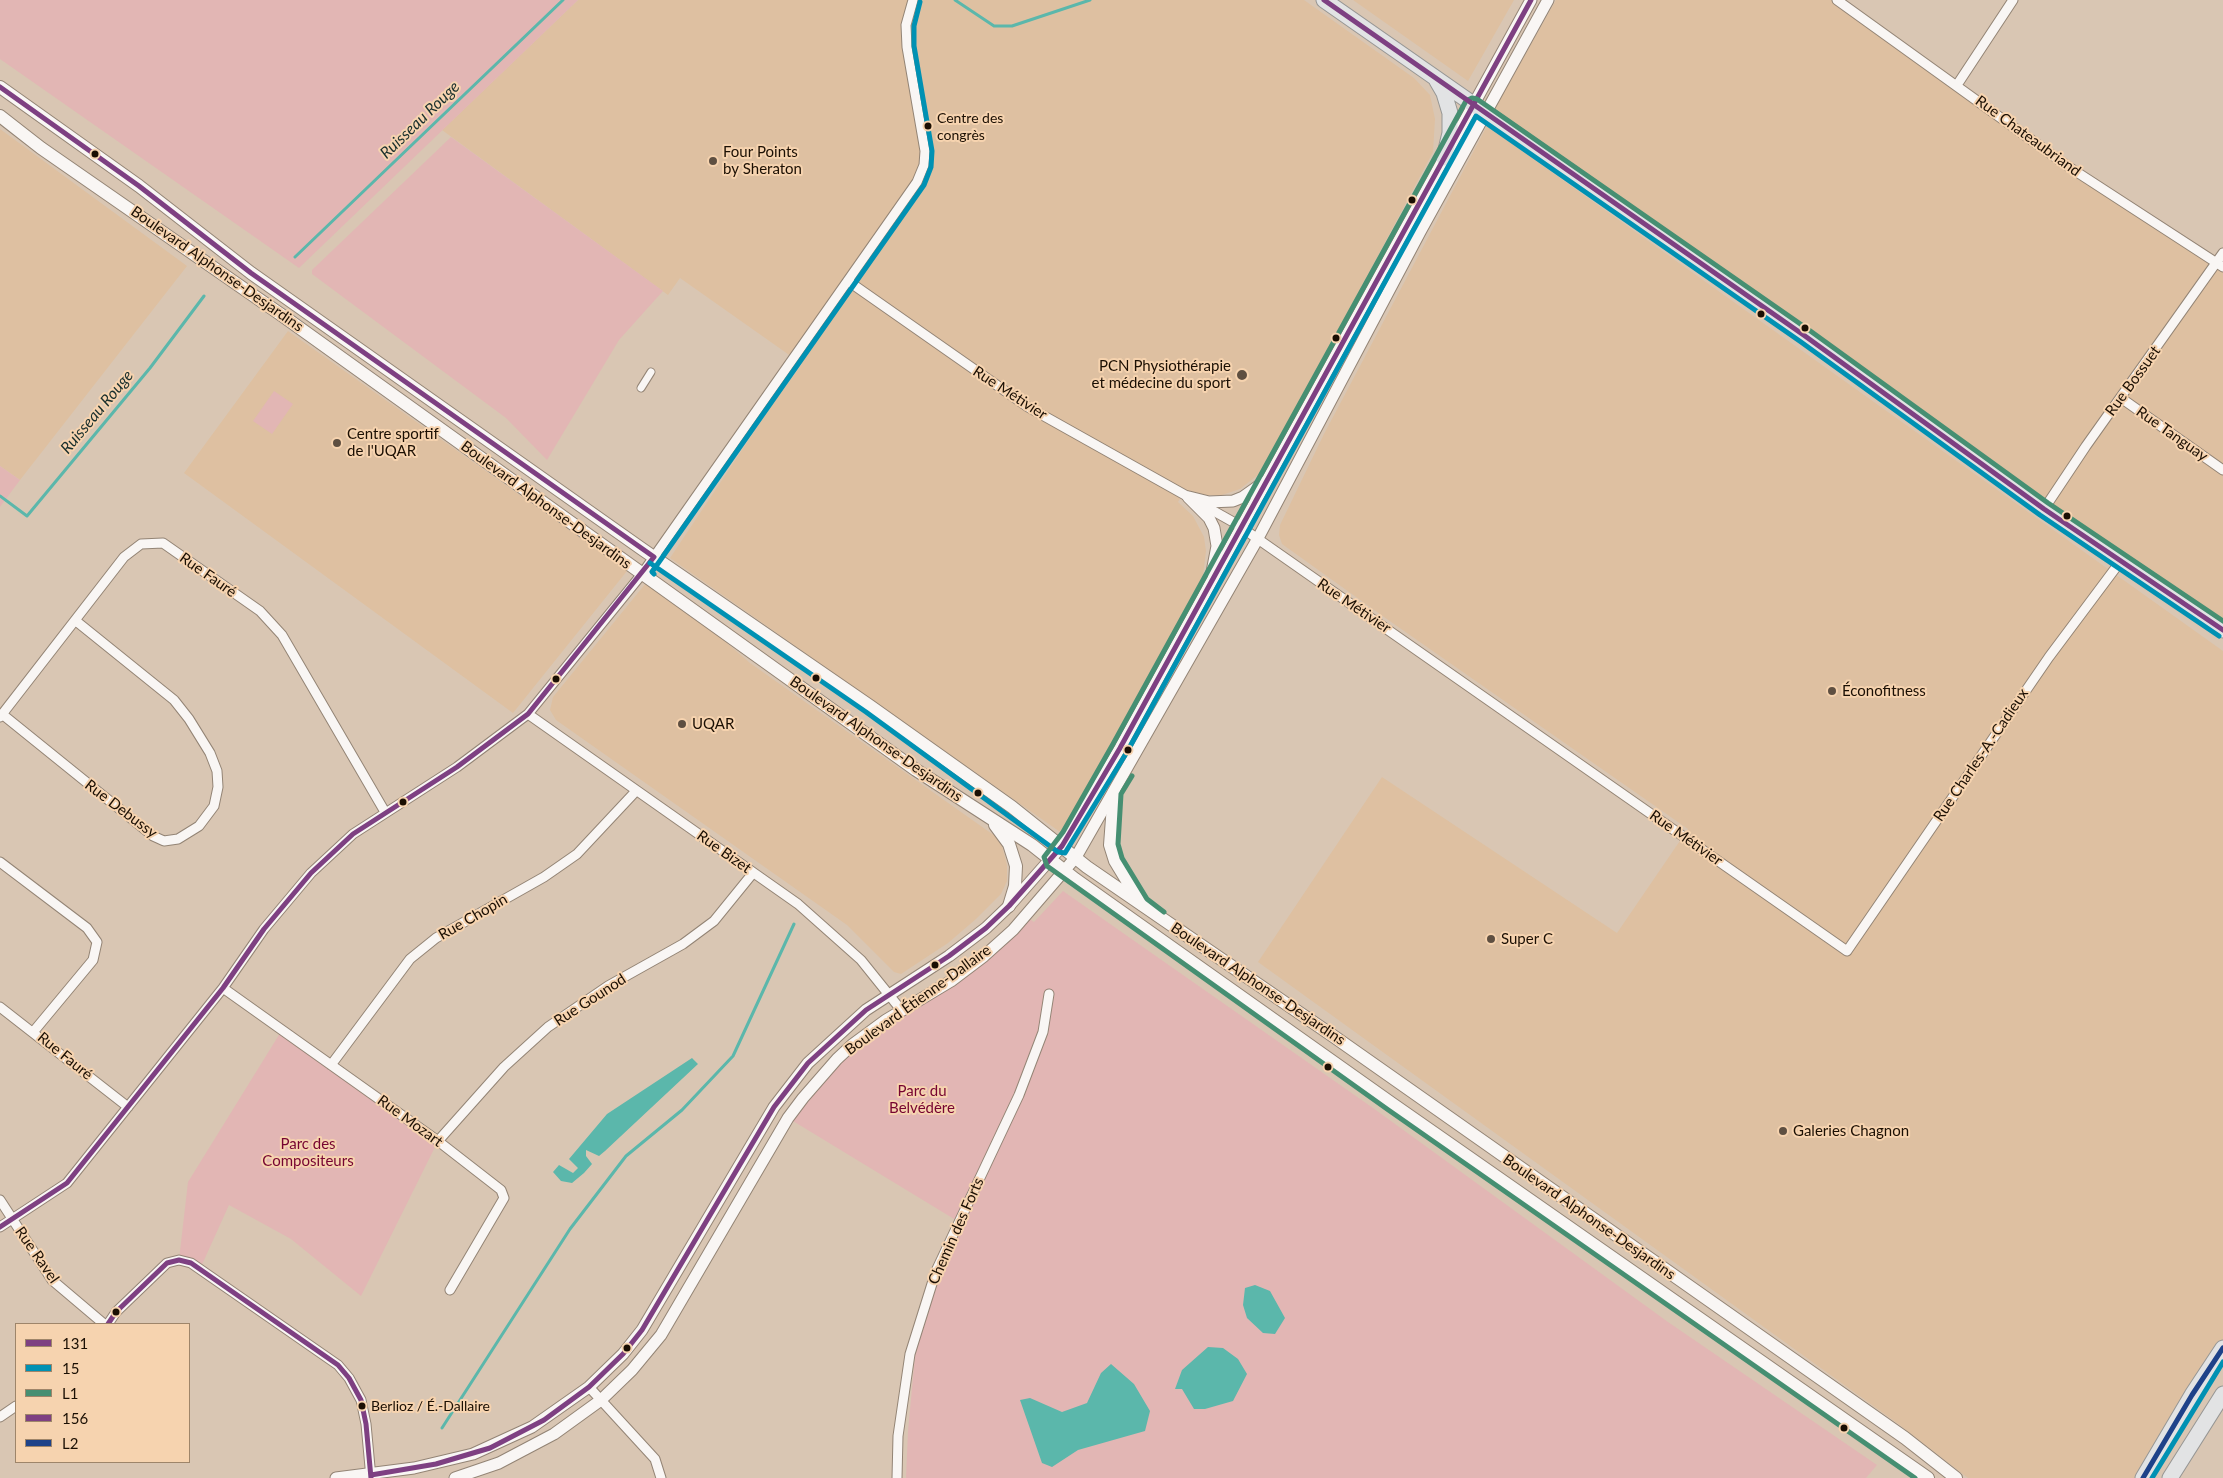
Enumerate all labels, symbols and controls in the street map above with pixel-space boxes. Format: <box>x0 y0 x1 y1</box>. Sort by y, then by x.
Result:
water label: Ruisseau Rouge <box>376 77 464 163</box>
street label: Rue Chateaubriand <box>1972 92 2084 180</box>
place label: Centre des congrès <box>937 110 1003 142</box>
marker: Centre des congrès <box>923 121 933 131</box>
place label: Four Points by Sheraton <box>723 143 802 178</box>
unlabelled marker <box>90 149 100 159</box>
marker: Four Points by Sheraton <box>707 155 719 167</box>
unlabelled marker <box>1407 195 1417 205</box>
street label: Boulevard Alphonse-Desjardins <box>127 202 307 336</box>
unlabelled marker <box>1756 309 1766 319</box>
unlabelled marker <box>1800 323 1810 333</box>
unlabelled marker <box>1331 333 1341 343</box>
street label: Rue Bossuet <box>2102 343 2164 419</box>
place label: PCN Physiothérapie et médecine du sport <box>1092 357 1231 392</box>
street label: Rue Métivier <box>970 362 1050 424</box>
water label: Ruisseau Rouge <box>57 366 137 458</box>
marker: PCN Physiothérapie et médecine du sport <box>1235 368 1249 382</box>
street label: Rue Tanguay <box>2133 403 2211 465</box>
place label: Centre sportif de l'UQAR <box>347 425 439 460</box>
marker: Centre sportif de l'UQAR <box>331 437 343 449</box>
street label: Boulevard Alphonse-Desjardins <box>457 437 635 573</box>
unlabelled marker <box>2062 511 2072 521</box>
street label: Rue Fauré <box>176 549 240 601</box>
street label: Rue Métivier <box>1314 575 1394 637</box>
street label: Boulevard Alphonse-Desjardins <box>786 672 966 806</box>
unlabelled marker <box>811 673 821 683</box>
unlabelled marker <box>551 674 561 684</box>
place label: Éconofitness <box>1842 682 1926 700</box>
marker: Éconofitness <box>1826 685 1838 697</box>
street label: Rue Charles-A.-Cadieux <box>1930 685 2032 825</box>
place label: UQAR <box>692 715 734 733</box>
marker: UQAR <box>676 718 688 730</box>
unlabelled marker <box>1123 745 1133 755</box>
street label: Rue Debussy <box>81 776 161 842</box>
unlabelled marker <box>973 788 983 798</box>
unlabelled marker <box>398 797 408 807</box>
street label: Rue Métivier <box>1646 806 1726 870</box>
street label: Rue Bizet <box>693 827 755 877</box>
street label: Rue Chopin <box>435 890 511 944</box>
street label: Boulevard Alphonse-Desjardins <box>1167 919 1349 1049</box>
place label: Super C <box>1501 930 1553 948</box>
marker: Super C <box>1485 933 1497 945</box>
street label: Boulevard Étienne-Dallaire <box>842 941 994 1059</box>
unlabelled marker <box>930 960 940 970</box>
street label: Rue Gounod <box>551 970 629 1030</box>
street label: Rue Fauré <box>34 1028 96 1084</box>
unlabelled marker <box>1323 1062 1333 1072</box>
park label: Parc du Belvédère <box>889 1082 955 1117</box>
street label: Rue Mozart <box>374 1091 446 1151</box>
place label: Galeries Chagnon <box>1793 1122 1909 1140</box>
marker: Galeries Chagnon <box>1777 1125 1789 1137</box>
park label: Parc des Compositeurs <box>262 1135 354 1170</box>
street label: Boulevard Alphonse-Desjardins <box>1499 1150 1679 1284</box>
street label: Chemin des Forts <box>924 1175 988 1287</box>
street label: Rue Ravel <box>11 1223 63 1287</box>
unlabelled marker <box>111 1307 121 1317</box>
legend <box>15 1323 190 1463</box>
text: 131 <box>62 1334 88 1352</box>
unlabelled marker <box>622 1343 632 1353</box>
text: 15 <box>62 1359 79 1377</box>
text: L1 <box>62 1384 78 1402</box>
place label: Berlioz / É.-Dallaire <box>371 1398 490 1414</box>
marker: Berlioz / É.-Dallaire <box>357 1401 367 1411</box>
text: 156 <box>62 1409 88 1427</box>
unlabelled marker <box>1839 1423 1849 1433</box>
text: L2 <box>62 1434 78 1452</box>

